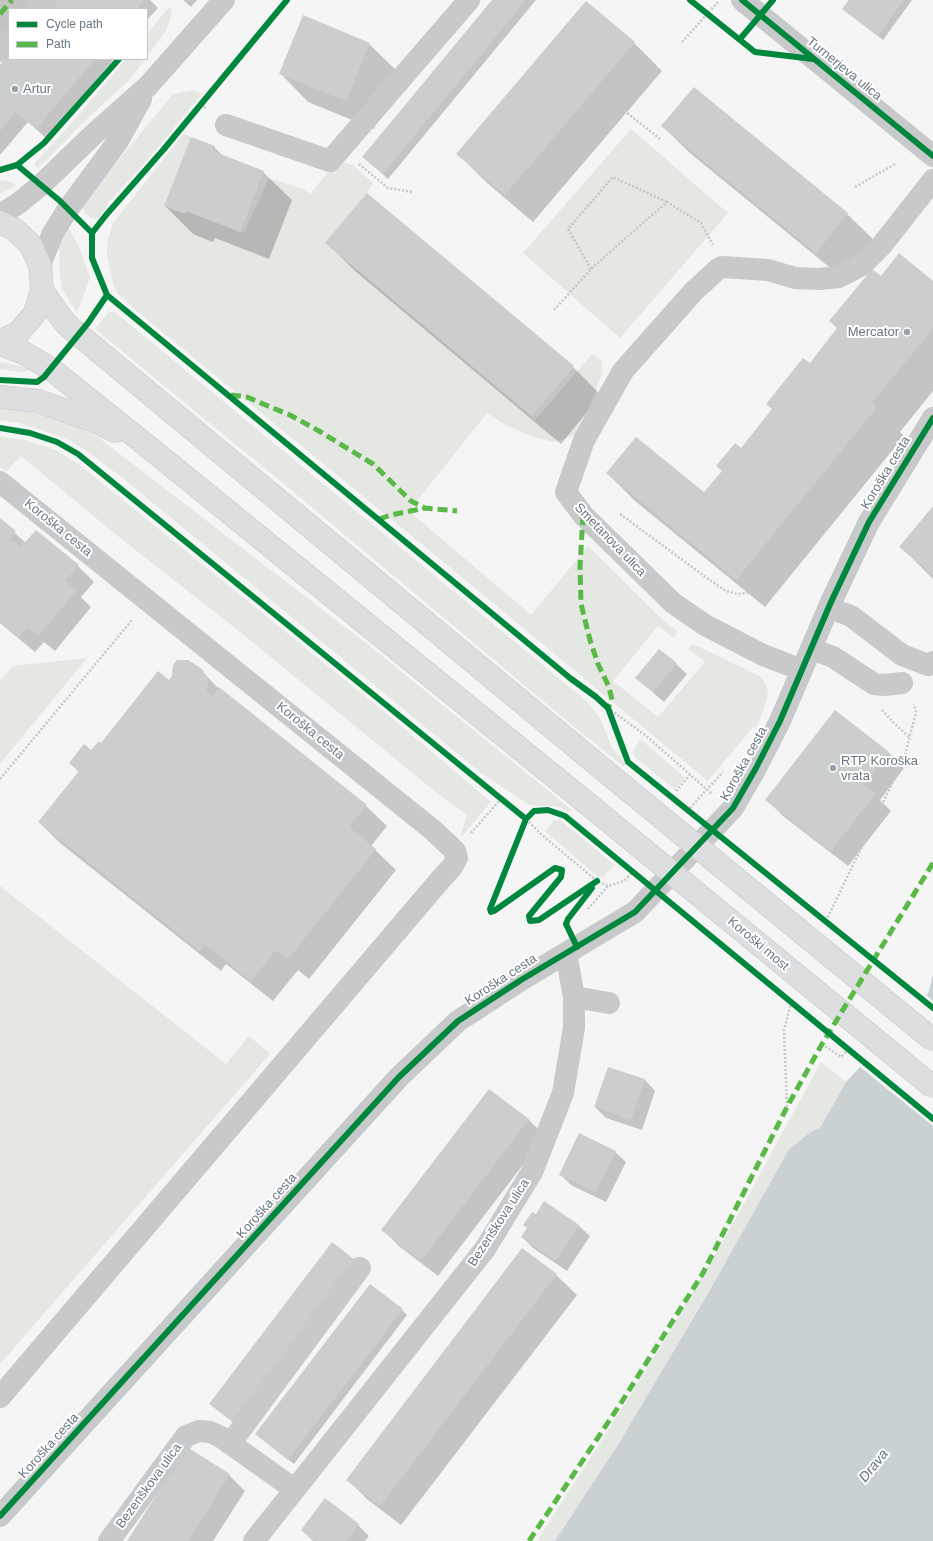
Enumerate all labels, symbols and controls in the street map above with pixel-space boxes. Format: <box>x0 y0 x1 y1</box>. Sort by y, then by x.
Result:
legend <box>8 8 148 60</box>
text: Cycle path <box>46 17 103 31</box>
street label: Turnerjeva ulica <box>803 34 885 104</box>
text: Path <box>46 37 71 51</box>
place label: Artur <box>23 81 51 97</box>
marker: Artur <box>10 84 20 94</box>
place label: Mercator <box>848 324 899 340</box>
marker: Mercator <box>902 327 912 337</box>
street label: Koroška cesta <box>858 434 914 512</box>
street label: Koroška cesta <box>21 496 95 560</box>
street label: Smetanova ulica <box>571 500 649 580</box>
street label: Koroška cesta <box>273 699 347 763</box>
street label: Koroška cesta <box>717 724 771 804</box>
place label: RTP Koroška vrata <box>841 753 918 784</box>
marker: RTP Koroška vrata <box>828 763 838 773</box>
street label: Koroški most <box>724 914 792 974</box>
street label: Koroška cesta <box>462 951 540 1009</box>
street label: Koroška cesta <box>234 1170 300 1242</box>
street label: Bezenškova ulica <box>465 1176 533 1270</box>
street label: Koroška cesta <box>16 1410 82 1482</box>
street label: Bezenškova ulica <box>113 1440 185 1532</box>
water label: Drava <box>856 1446 892 1486</box>

